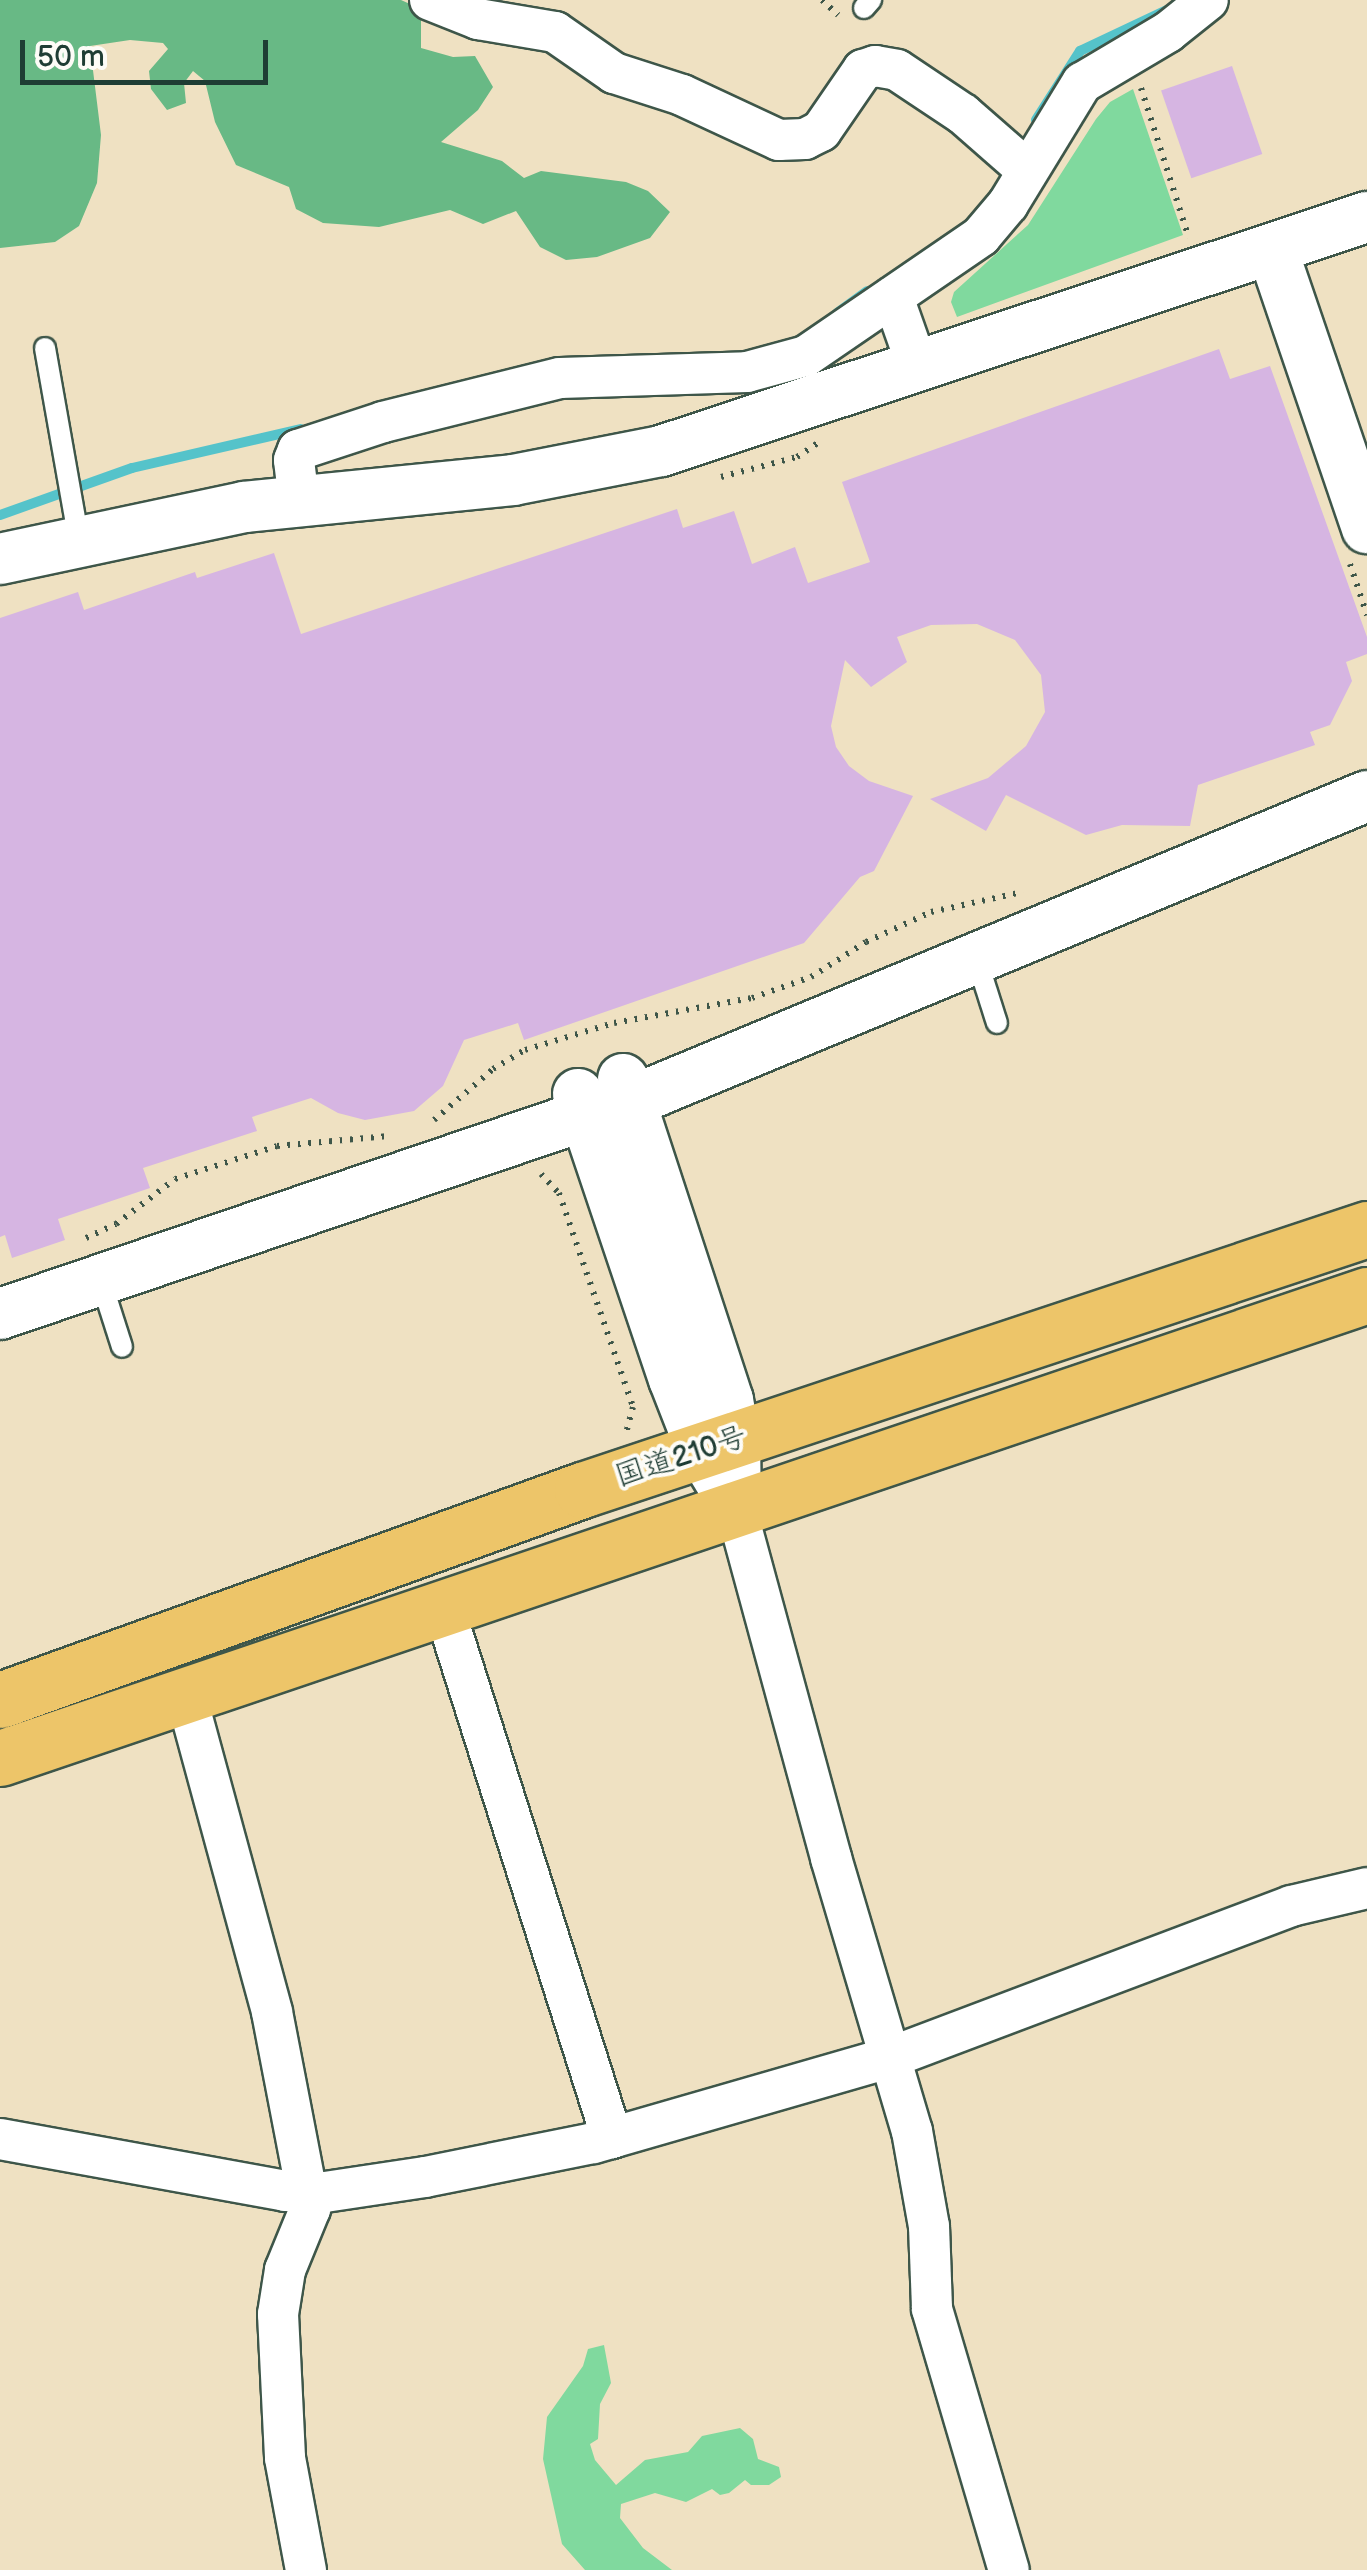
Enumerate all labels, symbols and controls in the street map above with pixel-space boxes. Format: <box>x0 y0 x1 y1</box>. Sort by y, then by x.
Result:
scale bar <box>25 20 272 82</box>
text: 50 m <box>37 39 105 75</box>
street label: 国道210号 <box>611 1419 751 1495</box>

